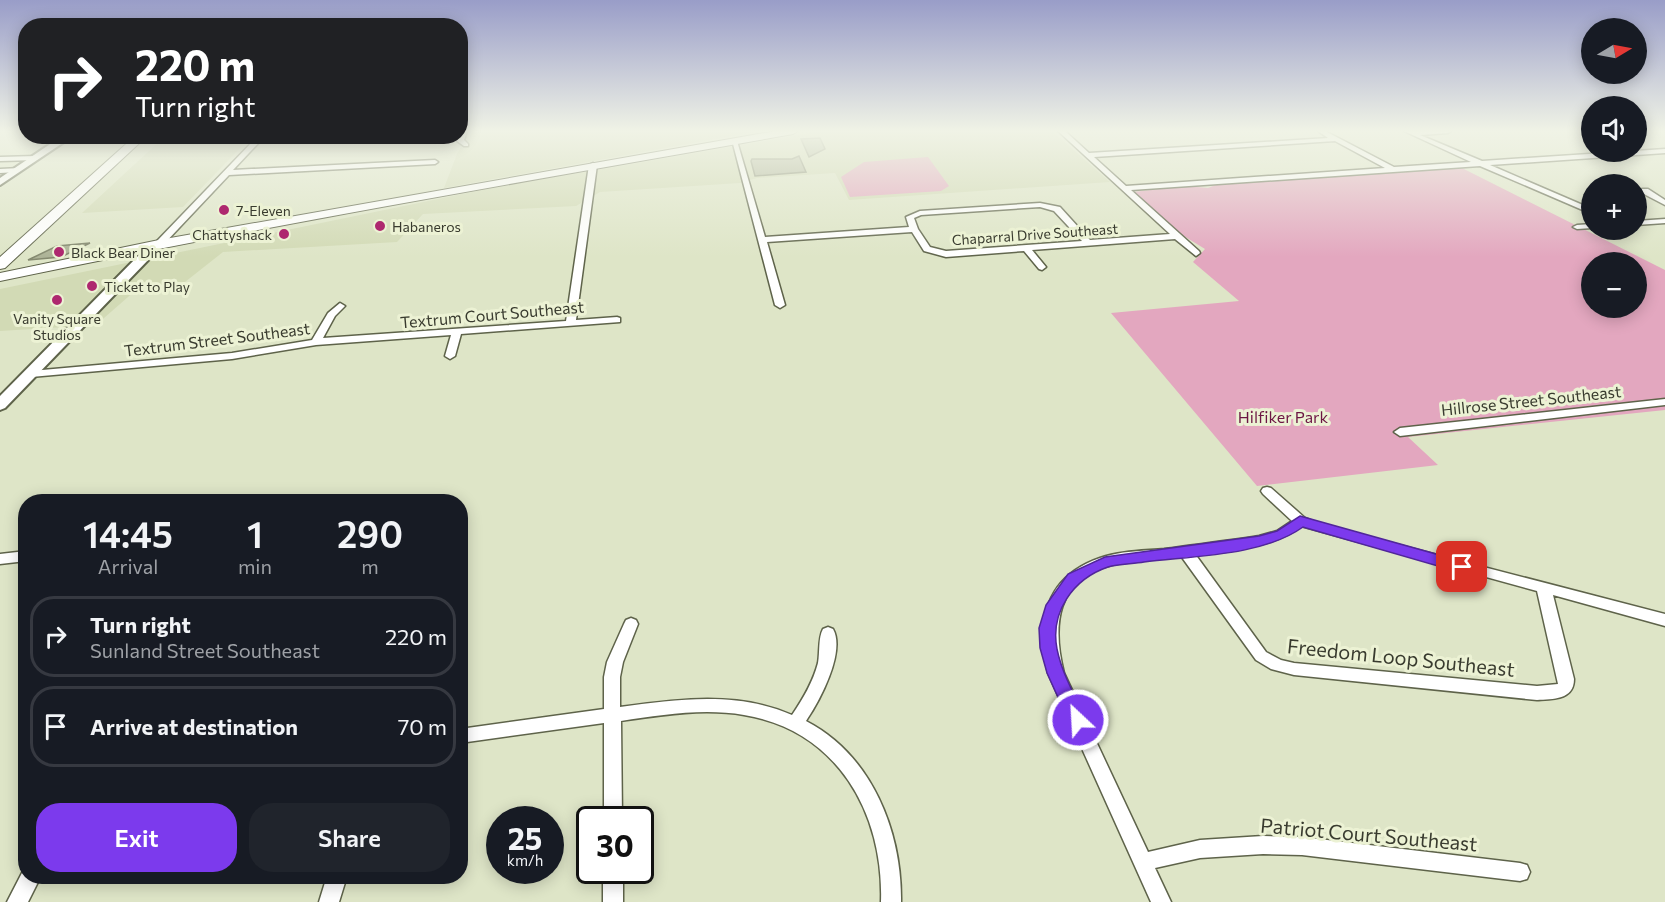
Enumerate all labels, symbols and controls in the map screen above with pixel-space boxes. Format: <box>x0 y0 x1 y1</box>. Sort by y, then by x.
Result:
north arrow <box>1581 18 1647 84</box>
map controls <box>1581 18 1647 318</box>
text: 220 m <box>135 38 255 90</box>
icon: right <box>36 42 114 120</box>
text: Turn right <box>135 90 255 123</box>
button: sound <box>1581 96 1647 162</box>
button: + <box>1581 174 1647 240</box>
place label: 7-Eleven <box>236 202 291 219</box>
marker: 7-Eleven <box>217 203 231 217</box>
place label: Habaneros <box>392 218 461 235</box>
marker: Habaneros <box>373 219 387 233</box>
street label: Chaparral Drive Southeast <box>951 220 1119 248</box>
place label: Chattyshack <box>192 226 272 243</box>
marker: Chattyshack <box>277 227 291 241</box>
place label: Black Bear Diner <box>71 244 175 261</box>
marker: Black Bear Diner <box>52 245 66 259</box>
button: − <box>1581 252 1647 318</box>
place label: Ticket to Play <box>104 278 190 295</box>
marker: Ticket to Play <box>85 279 99 293</box>
marker: Vanity Square Studios <box>50 293 64 307</box>
street label: Textrum Court Southeast <box>399 296 585 332</box>
place label: Vanity Square Studios <box>13 310 101 343</box>
street label: Textrum Street Southeast <box>123 318 312 360</box>
street label: Hillrose Street Southeast <box>1440 381 1622 419</box>
park label: Hilfiker Park <box>1238 407 1328 426</box>
text: 14:45 <box>83 511 173 555</box>
text: 1 <box>247 511 263 555</box>
text: 290 <box>337 511 403 555</box>
pin <box>1436 541 1487 592</box>
icon: arrive <box>1445 550 1478 583</box>
text: Arrival <box>98 554 158 578</box>
text: min <box>238 554 272 578</box>
text: m <box>361 554 379 578</box>
text: Turn right <box>90 611 191 638</box>
icon: right <box>39 620 72 653</box>
text: 220 m <box>385 623 447 650</box>
street label: Freedom Loop Southeast <box>1286 633 1516 681</box>
text: Sunland Street Southeast <box>90 638 320 662</box>
position arrow <box>1046 688 1110 752</box>
icon: arrive <box>39 710 72 743</box>
text: Arrive at destination <box>90 713 298 740</box>
text: 70 m <box>398 713 447 740</box>
button: Exit <box>36 803 237 872</box>
button: Share <box>249 803 450 872</box>
speed limit sign: 30 <box>576 806 654 884</box>
street label: Patriot Court Southeast <box>1259 813 1479 855</box>
text: 25 <box>508 819 542 856</box>
text: km/h <box>507 851 543 869</box>

